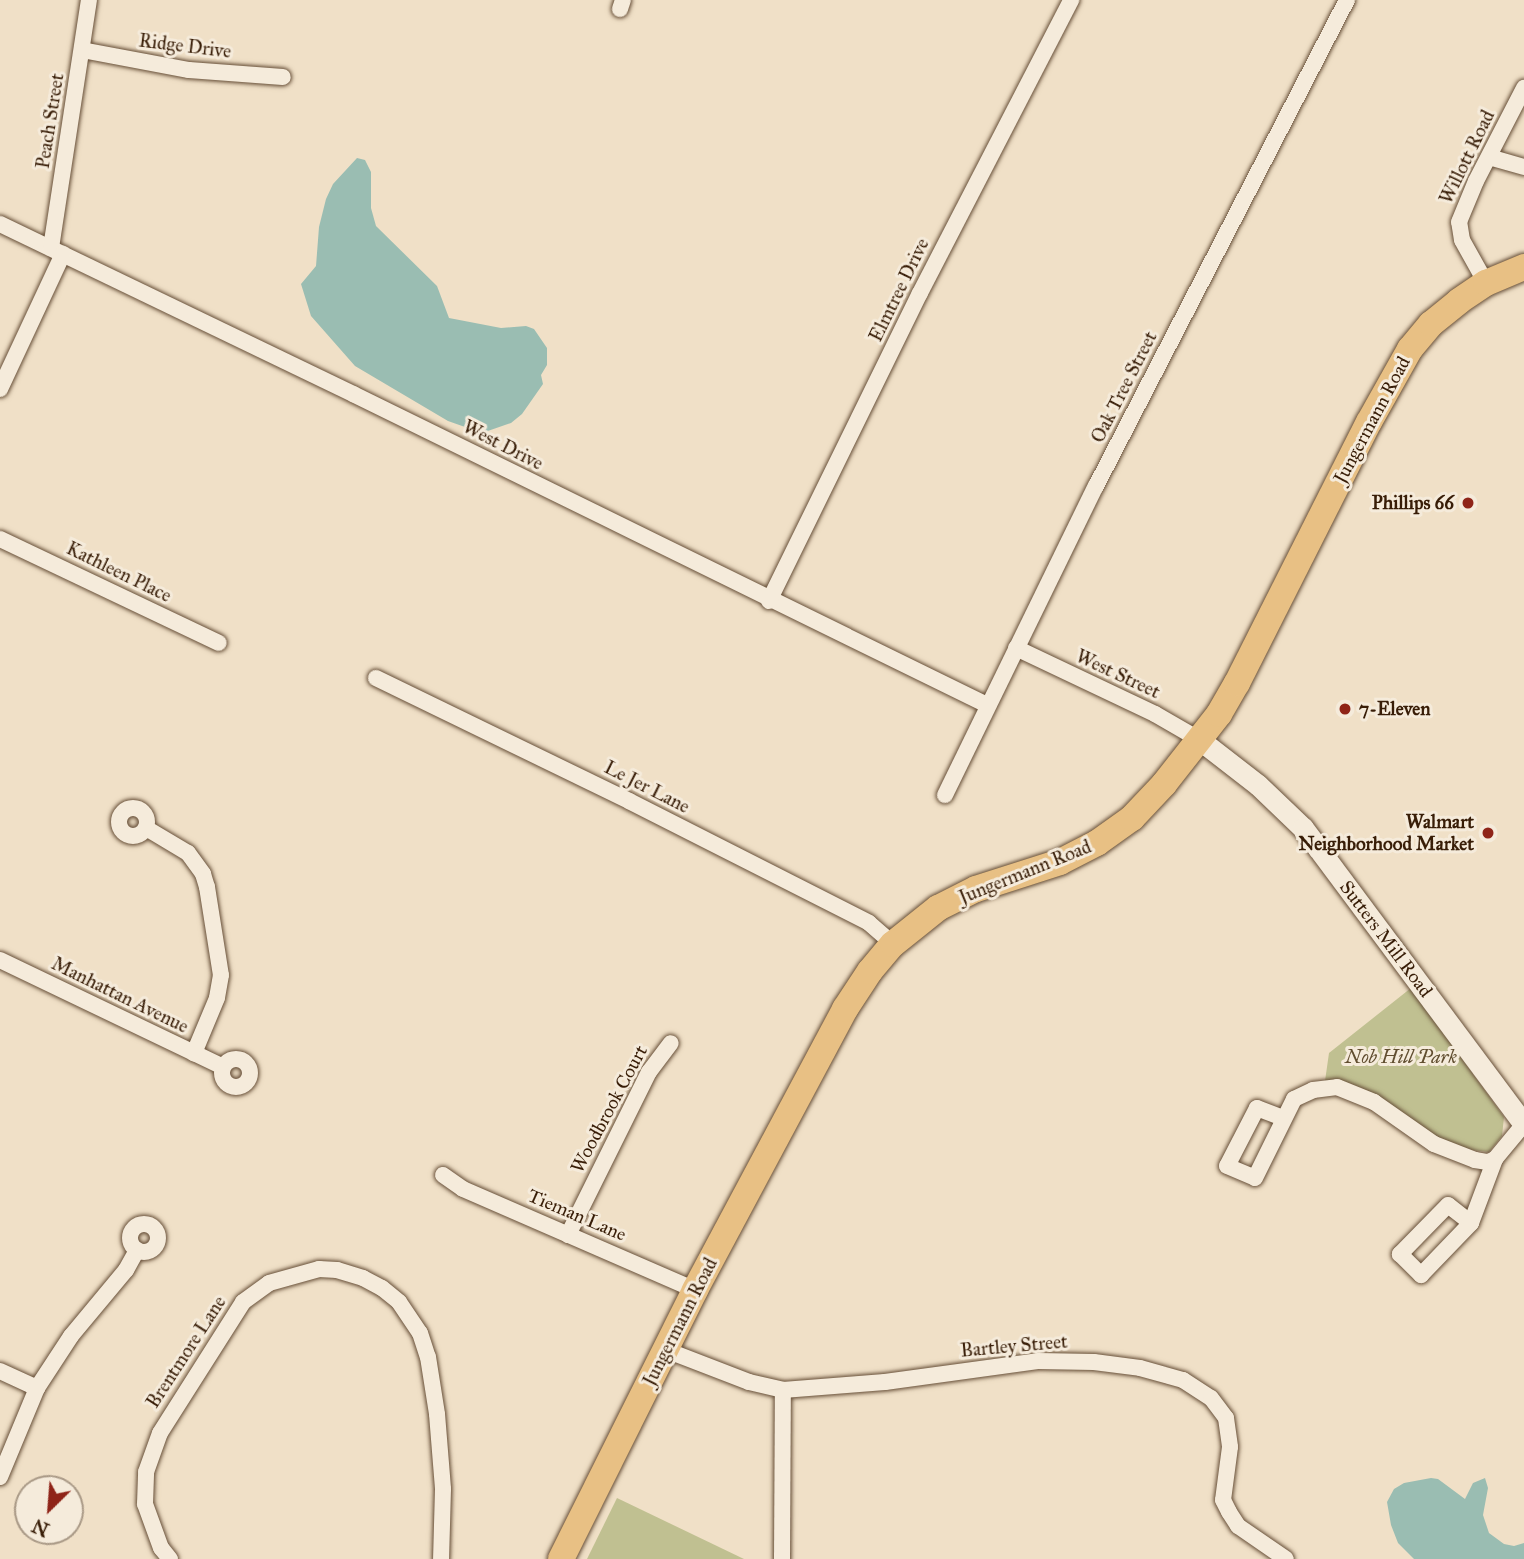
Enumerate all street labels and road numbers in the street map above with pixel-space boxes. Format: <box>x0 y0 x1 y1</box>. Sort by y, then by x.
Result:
street label: Ridge Drive <box>138 29 232 63</box>
street label: Peach Street <box>31 72 69 170</box>
street label: Willott Road <box>1435 107 1499 207</box>
street label: Elmtree Drive <box>864 235 934 345</box>
street label: Oak Tree Street <box>1086 327 1162 447</box>
street label: Jungermann Road <box>1329 353 1415 487</box>
street label: West Drive <box>459 415 547 475</box>
street label: Kathleen Place <box>63 537 175 607</box>
street label: West Street <box>1072 645 1164 703</box>
street label: Le Jer Lane <box>601 756 693 818</box>
street label: Jungermann Road <box>956 835 1094 909</box>
street label: Sutters Mill Road <box>1335 876 1437 1002</box>
street label: Manhattan Avenue <box>48 952 192 1038</box>
street label: Woodbrook Court <box>566 1041 652 1177</box>
street label: Tieman Lane <box>524 1184 630 1246</box>
street label: Jungermann Road <box>638 1254 722 1390</box>
street label: Brentmore Lane <box>141 1292 231 1412</box>
street label: Bartley Street <box>959 1330 1069 1362</box>

